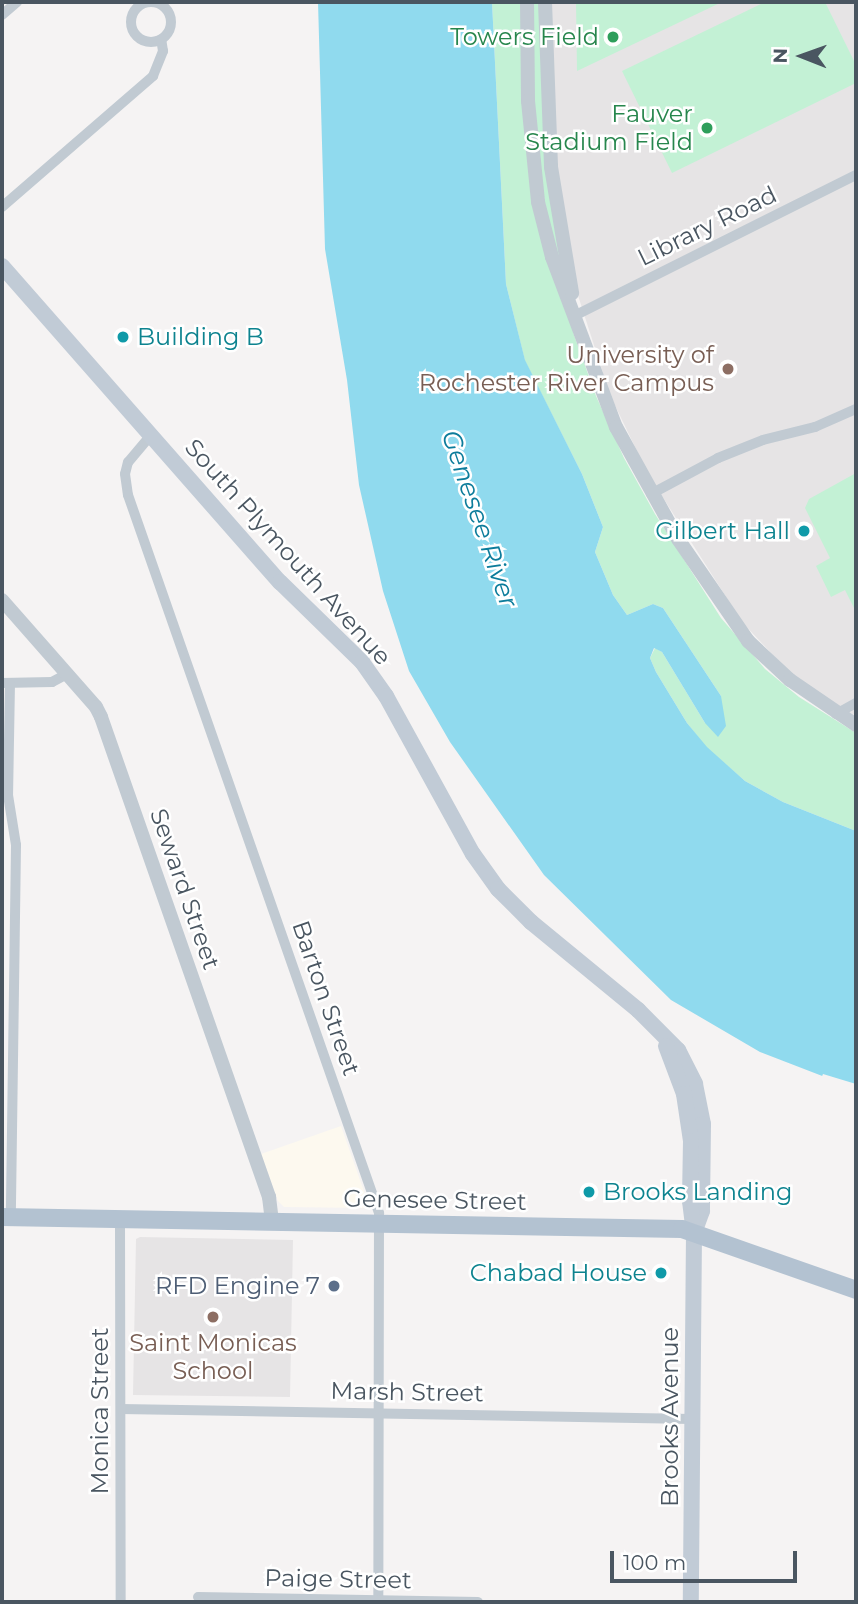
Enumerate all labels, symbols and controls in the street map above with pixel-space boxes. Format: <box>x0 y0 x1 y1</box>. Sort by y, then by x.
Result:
north arrow <box>767 21 837 91</box>
place label: Towers Field <box>450 23 599 51</box>
marker: Towers Field <box>605 29 621 45</box>
text: N <box>769 48 792 64</box>
place label: Fauver Stadium Field <box>525 100 693 156</box>
marker: Fauver Stadium Field <box>699 120 715 136</box>
street label: Library Road <box>633 180 781 272</box>
place label: Building B <box>137 323 264 351</box>
marker: Building B <box>115 329 131 345</box>
place label: University of Rochester River Campus <box>419 341 714 397</box>
marker: University of Rochester River Campus <box>720 361 736 377</box>
water label: Genesee River <box>434 426 524 612</box>
street label: South Plymouth Avenue <box>179 433 397 671</box>
place label: Gilbert Hall <box>655 517 790 545</box>
marker: Gilbert Hall <box>796 523 812 539</box>
street label: Seward Street <box>144 805 226 973</box>
street label: Barton Street <box>286 917 366 1079</box>
place label: Brooks Landing <box>603 1178 792 1206</box>
street label: Genesee Street <box>343 1184 527 1216</box>
marker: Brooks Landing <box>581 1184 597 1200</box>
place label: Chabad House <box>470 1259 647 1287</box>
marker: Chabad House <box>653 1265 669 1281</box>
place label: RFD Engine 7 <box>155 1272 320 1300</box>
marker: RFD Engine 7 <box>326 1278 342 1294</box>
marker: Saint Monicas School <box>205 1309 221 1325</box>
street label: Monica Street <box>86 1327 114 1495</box>
street label: Brooks Avenue <box>656 1327 684 1507</box>
place label: Saint Monicas School <box>129 1329 297 1385</box>
street label: Marsh Street <box>330 1376 484 1408</box>
scale bar <box>613 1538 800 1582</box>
text: 100 m <box>623 1550 686 1575</box>
street label: Paige Street <box>264 1563 412 1595</box>

